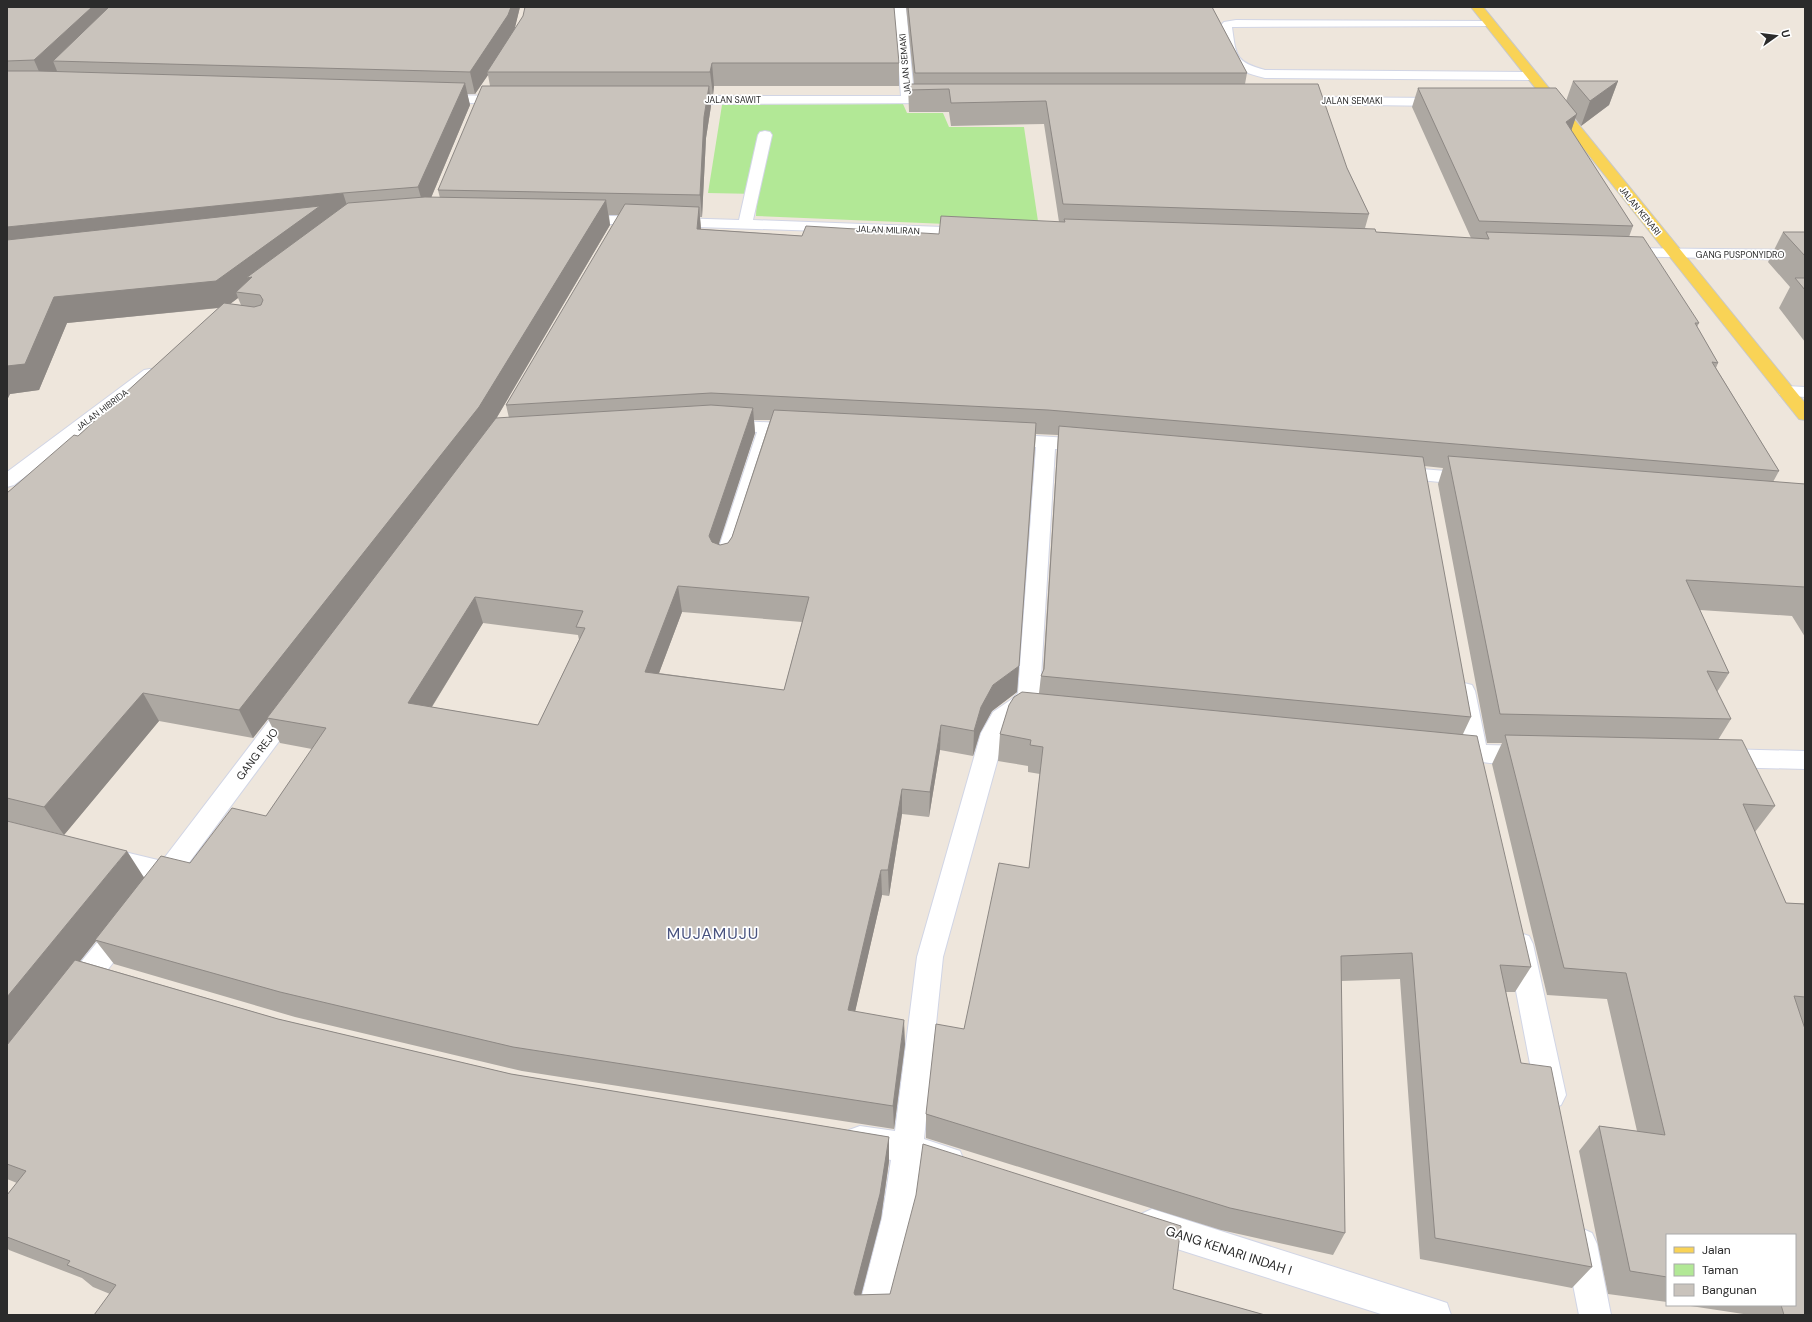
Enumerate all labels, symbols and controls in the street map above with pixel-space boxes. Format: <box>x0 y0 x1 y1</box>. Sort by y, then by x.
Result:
north arrow <box>1756 16 1796 56</box>
text: U <box>1778 28 1793 39</box>
street label: JALAN SEMAKI <box>896 33 914 95</box>
street label: JALAN SAWIT <box>705 94 761 106</box>
street label: JALAN SEMAKI <box>1322 95 1382 107</box>
street label: JALAN KENARI <box>1617 184 1663 238</box>
street label: JALAN MILIRAN <box>856 223 920 237</box>
street label: GANG PUSPONYIDRO <box>1696 249 1784 261</box>
street label: JALAN HIBRIDA <box>73 386 131 434</box>
street label: GANG REJO <box>233 725 281 783</box>
district label: MUJAMUJU <box>667 923 759 944</box>
street label: GANG KENARI INDAH I <box>1164 1222 1294 1279</box>
legend <box>1666 1234 1796 1306</box>
text: Jalan <box>1702 1242 1731 1258</box>
text: Taman <box>1702 1262 1739 1278</box>
text: Bangunan <box>1702 1282 1757 1298</box>

